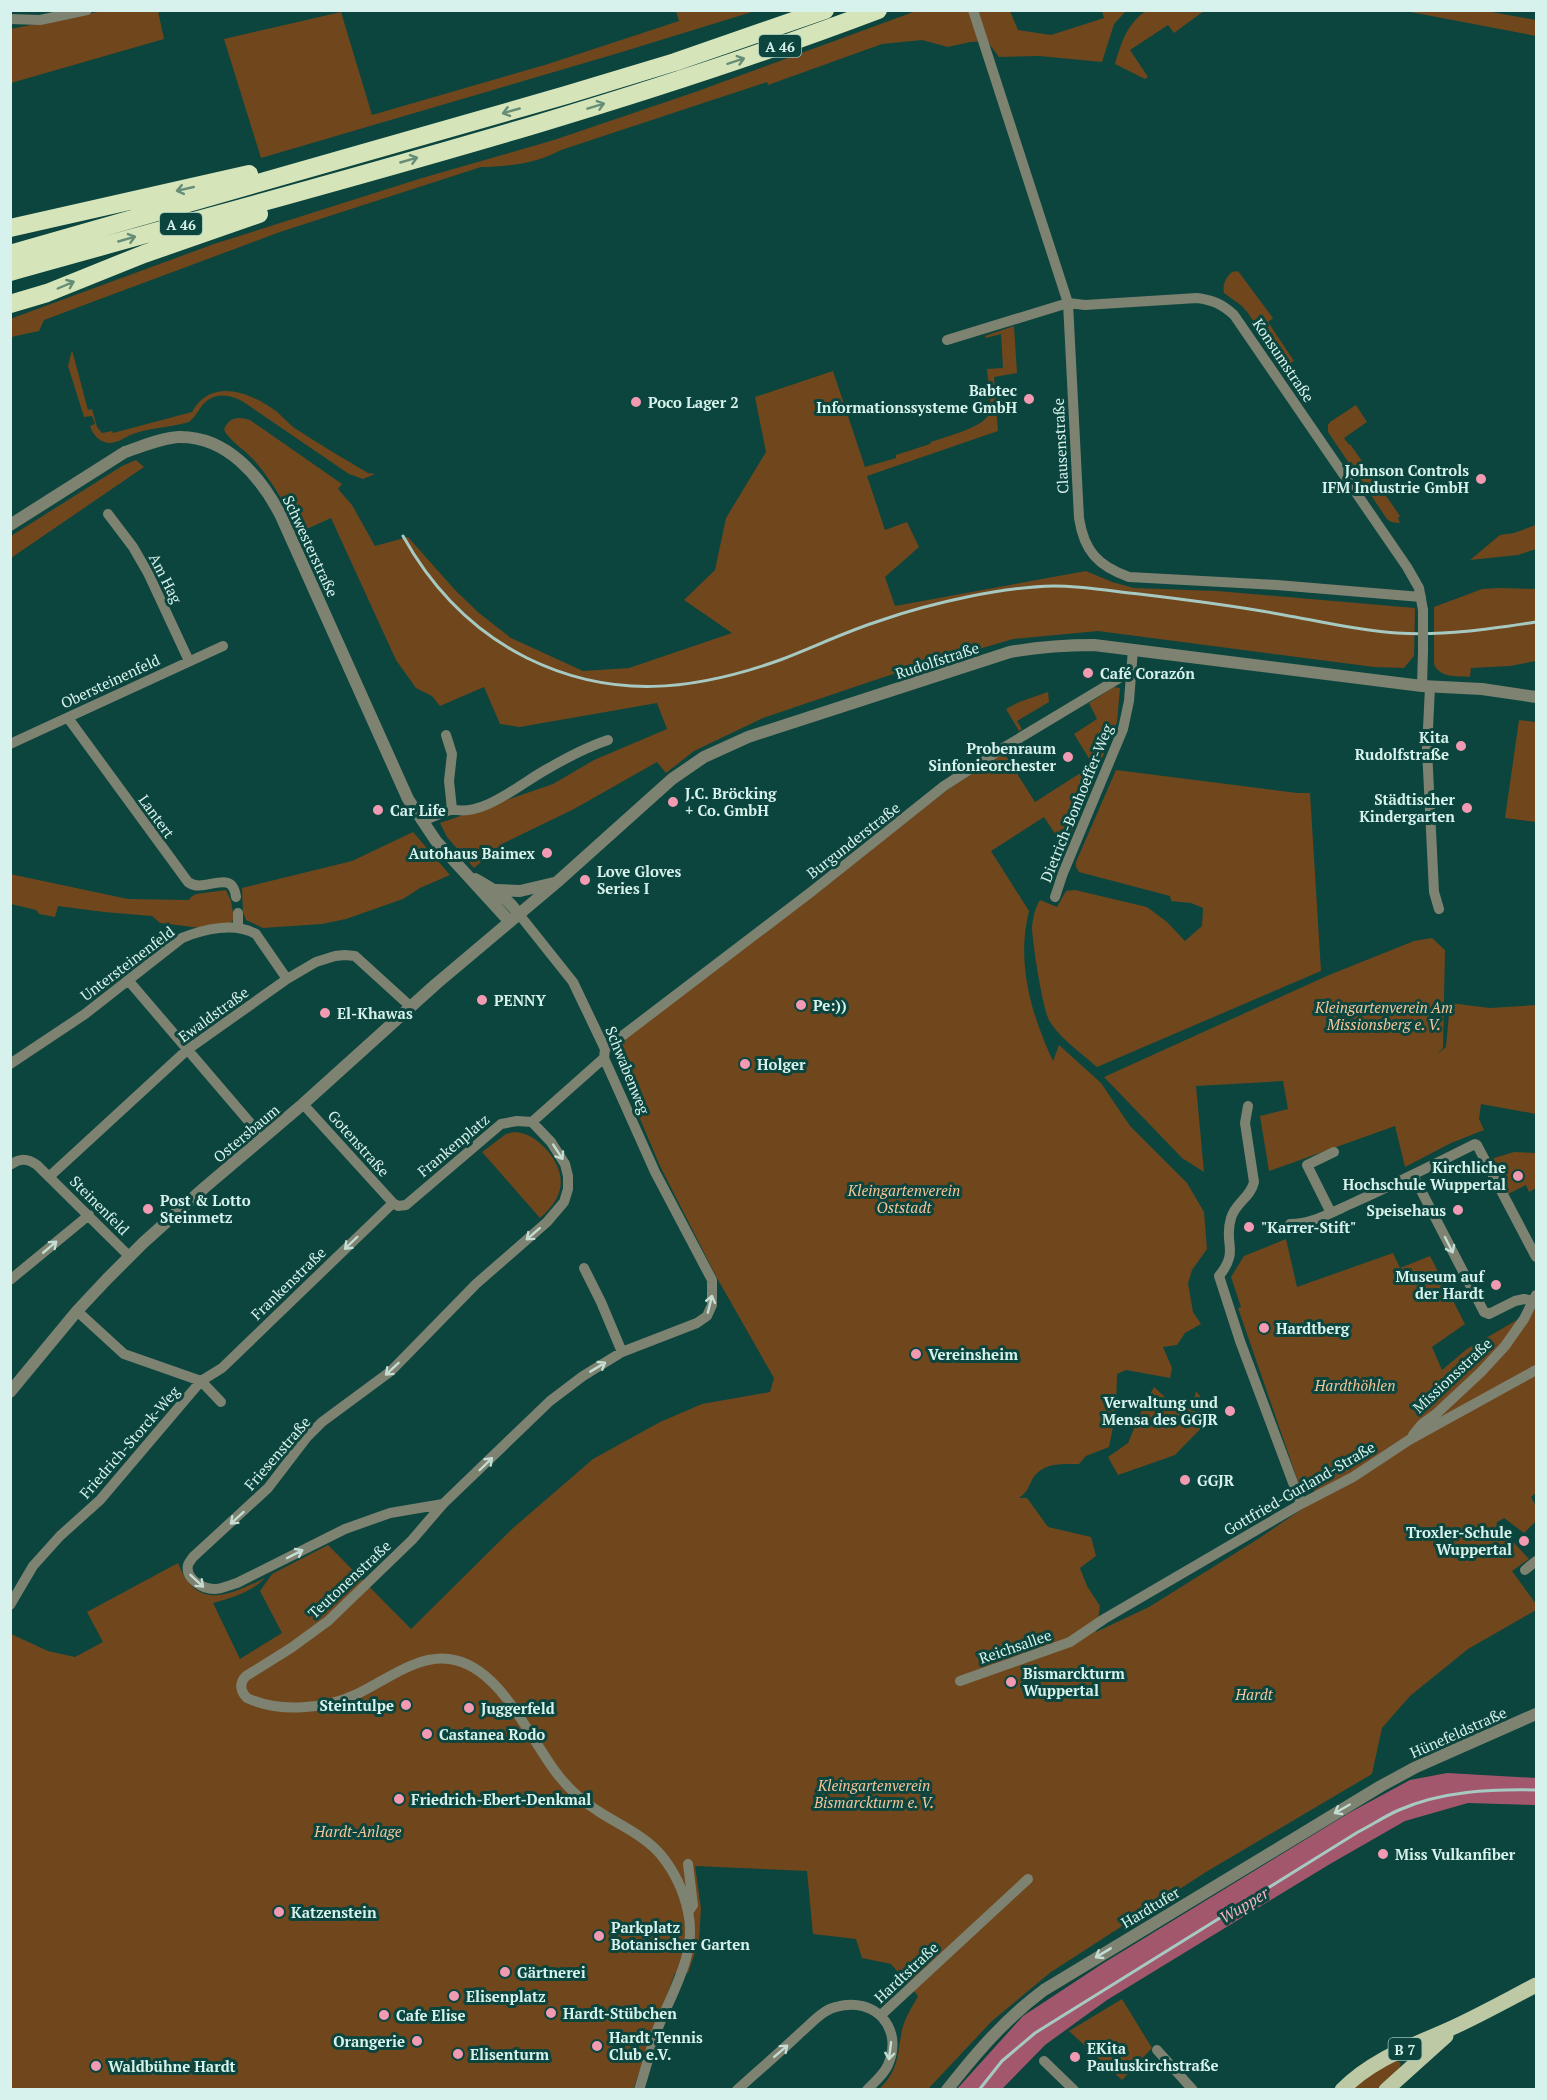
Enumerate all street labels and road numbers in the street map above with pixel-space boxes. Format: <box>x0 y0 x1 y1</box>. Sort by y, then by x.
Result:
road number: A 46 <box>759 35 801 57</box>
road number: A 46 <box>160 213 202 235</box>
street label: Konsumstraße <box>1249 314 1319 406</box>
street label: Clausenstraße <box>1048 398 1072 494</box>
street label: Schwesterstraße <box>279 492 343 600</box>
street label: Am Hag <box>145 550 187 607</box>
street label: Rudolfstraße <box>893 637 981 683</box>
street label: Obersteinenfeld <box>57 649 163 713</box>
street label: Dietrich-Bonhoeffer-Weg <box>1035 720 1117 885</box>
street label: Lantert <box>134 790 180 842</box>
street label: Burgunderstraße <box>802 797 904 883</box>
street label: Untersteinenfeld <box>76 921 178 1005</box>
street label: Ewaldstraße <box>174 982 252 1046</box>
street label: Schwabenweg <box>601 1023 655 1118</box>
street label: Ostersbaum <box>209 1100 283 1166</box>
street label: Gotenstraße <box>324 1105 394 1181</box>
street label: Frankenplatz <box>413 1109 493 1181</box>
street label: Steinenfeld <box>66 1171 134 1239</box>
street label: Frankenstraße <box>246 1242 330 1324</box>
street label: Missionsstraße <box>1408 1333 1496 1417</box>
street label: Friedrich-Storck-Weg <box>75 1381 184 1502</box>
street label: Friesenstraße <box>239 1412 315 1494</box>
street label: Gottfried-Gurland-Straße <box>1220 1436 1378 1540</box>
street label: Teutonenstraße <box>303 1535 395 1623</box>
street label: Reichsallee <box>976 1624 1054 1668</box>
street label: Hünefeldstraße <box>1407 1702 1509 1762</box>
street label: Hardtufer <box>1117 1882 1183 1932</box>
street label: Hardtstraße <box>870 1937 942 2007</box>
road number: B 7 <box>1388 2038 1422 2060</box>

